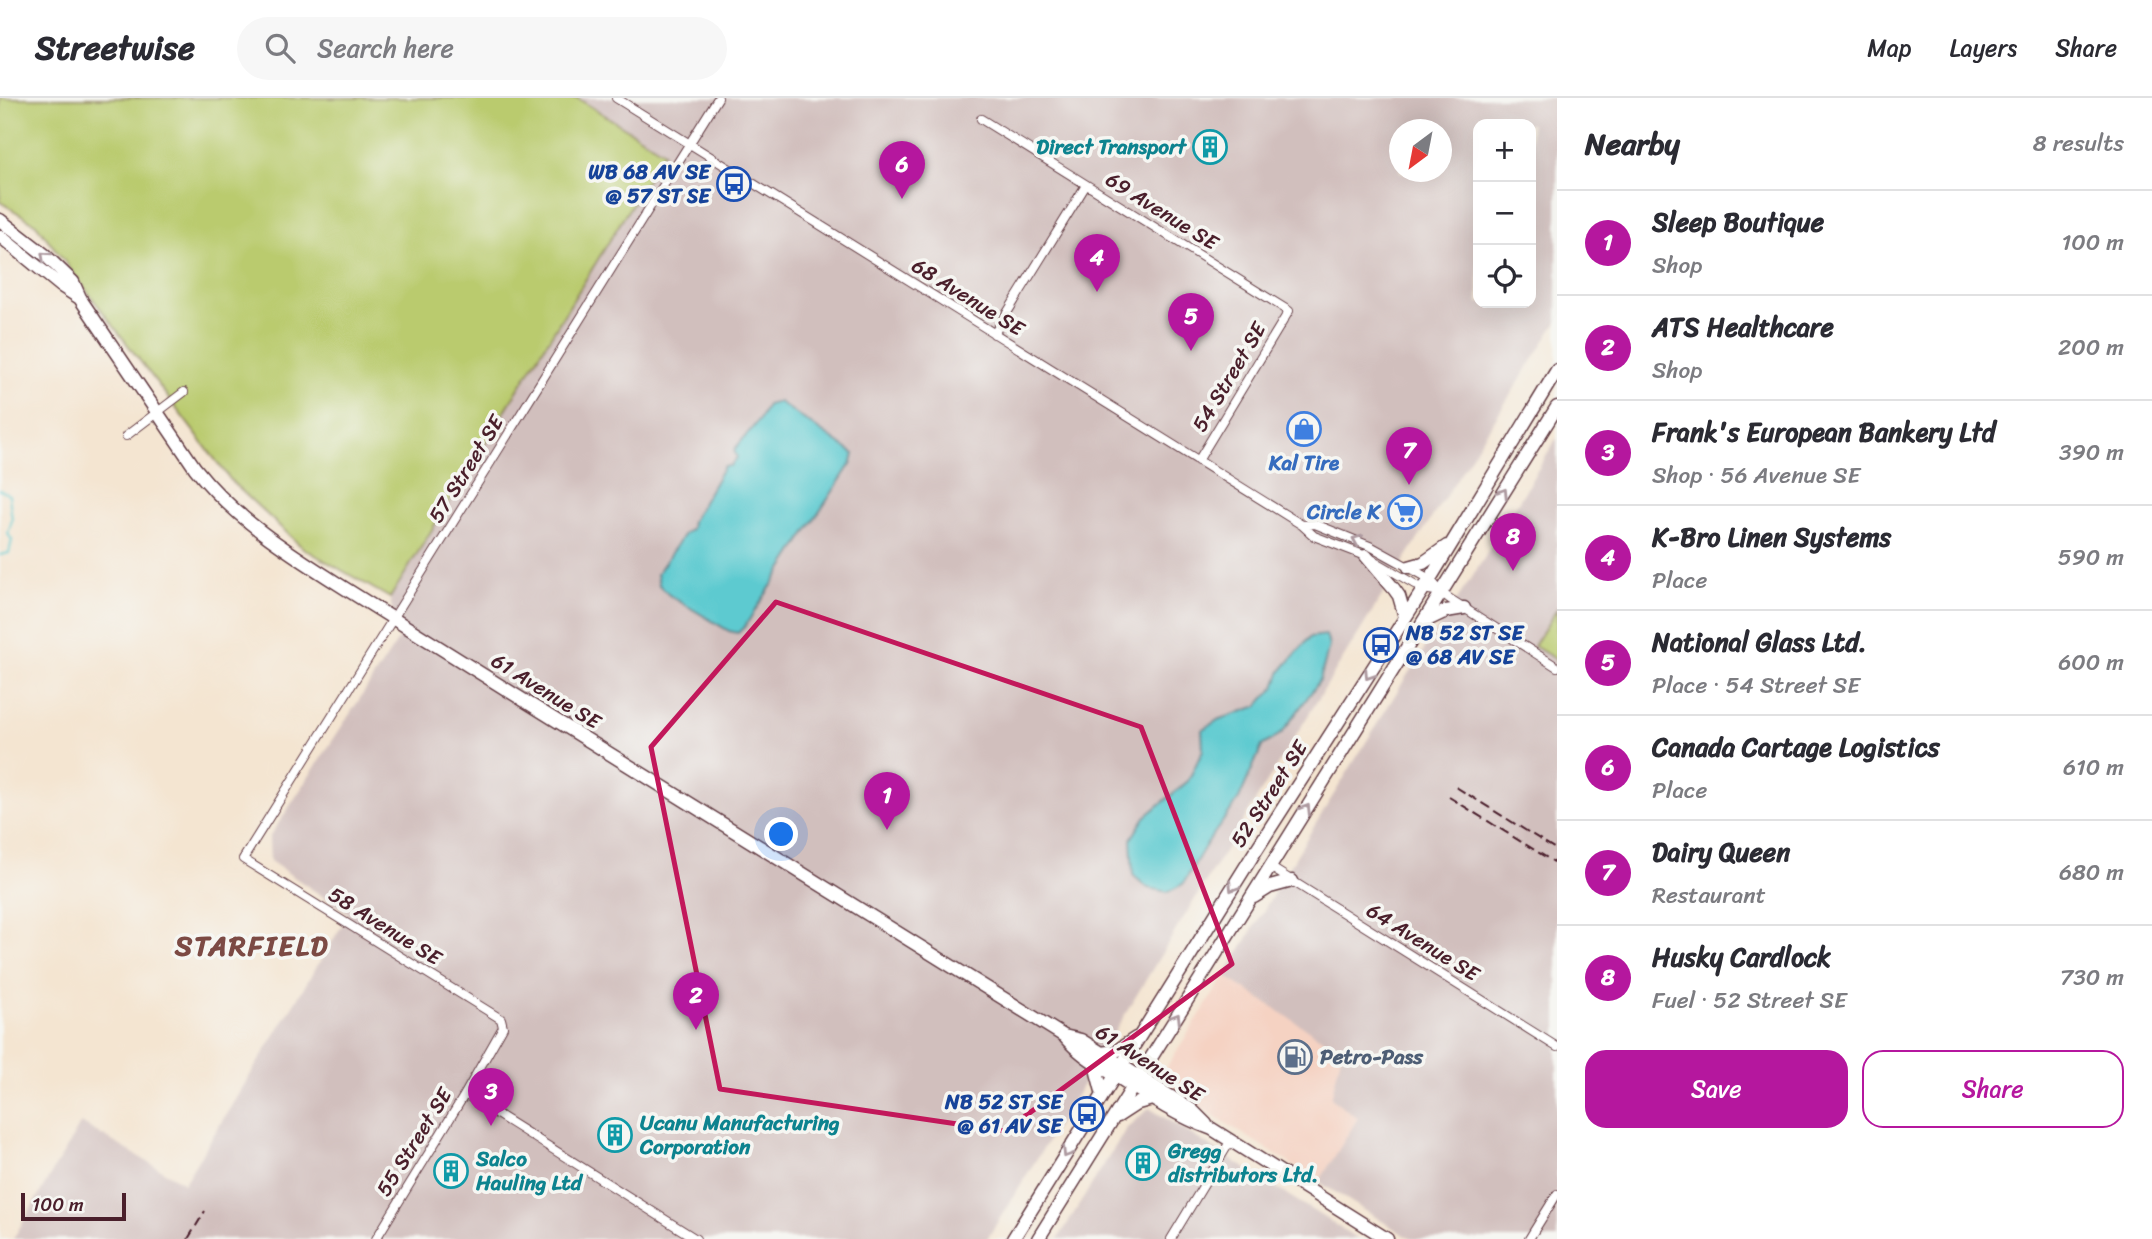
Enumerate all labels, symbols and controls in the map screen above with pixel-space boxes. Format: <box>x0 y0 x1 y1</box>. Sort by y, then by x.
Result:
search box <box>237 17 727 80</box>
text: Streetwise <box>35 19 195 77</box>
text: Search here <box>317 25 454 71</box>
text: Map <box>1867 27 1912 69</box>
text: Layers <box>1950 27 2017 69</box>
text: Share <box>2055 27 2117 69</box>
icon: search <box>261 29 299 67</box>
text: Nearby <box>1585 117 1680 171</box>
north arrow <box>1389 119 1452 182</box>
map controls <box>1473 119 1536 308</box>
button: + <box>1473 119 1536 182</box>
text: 8 results <box>2033 123 2124 164</box>
place label: Direct Transport <box>1036 128 1188 166</box>
building icon: Direct Transport <box>1191 128 1229 166</box>
pin: 6 <box>879 141 925 199</box>
place label: WB 68 AV SE @ 57 ST SE <box>588 153 712 215</box>
street label: 69 Avenue SE <box>1098 161 1227 262</box>
bus stop icon: WB 68 AV SE @ 57 ST SE <box>715 165 753 203</box>
button: − <box>1473 182 1536 245</box>
text: Sleep Boutique <box>1652 199 1824 245</box>
text: 1 <box>1603 222 1613 263</box>
text: 100 m <box>2061 222 2124 263</box>
pin: 4 <box>1074 234 1120 292</box>
button: locate <box>1473 245 1536 308</box>
text: Shop <box>1652 245 1702 286</box>
street label: 68 Avenue SE <box>904 247 1033 348</box>
one-way arrow <box>40 252 53 264</box>
pin: 5 <box>1168 293 1214 351</box>
text: ATS Healthcare <box>1652 304 1834 350</box>
street label: 54 Street SE <box>1187 318 1271 436</box>
text: 2 <box>1601 327 1615 368</box>
text: 200 m <box>2058 327 2124 368</box>
text: Shop <box>1652 350 1702 391</box>
street label: 57 Street SE <box>418 406 515 531</box>
text: Frank's European Bankery Ltd <box>1652 409 1995 455</box>
shop icon: Kal Tire <box>1285 410 1323 448</box>
pin: 7 <box>1386 427 1432 485</box>
text: 3 <box>1602 432 1614 473</box>
text: 390 m <box>2059 432 2124 473</box>
place label: Kal Tire <box>1268 444 1340 482</box>
text: Shop · 56 Avenue SE <box>1652 455 1860 496</box>
one-way arrow <box>1494 488 1507 501</box>
place label: Circle K <box>1306 493 1382 531</box>
supermarket icon: Circle K <box>1386 493 1424 531</box>
pin: 8 <box>1490 513 1536 571</box>
text: K-Bro Linen Systems <box>1652 514 1891 560</box>
one-way arrow <box>1352 534 1365 548</box>
text: 4 <box>1601 537 1615 578</box>
text: 590 m <box>2058 537 2124 578</box>
text: Place <box>1652 560 1707 601</box>
place label: NB 52 ST SE @ 68 AV SE <box>1405 614 1525 676</box>
text: National Glass Ltd. <box>1652 619 1867 665</box>
bus stop icon: NB 52 ST SE @ 68 AV SE <box>1362 626 1400 664</box>
street label: 61 Avenue SE <box>483 642 610 741</box>
text: 5 <box>1601 642 1615 683</box>
text: 600 m <box>2058 642 2124 683</box>
text: Place · 54 Street SE <box>1652 665 1860 706</box>
one-way arrow <box>1364 667 1377 680</box>
text: Canada Cartage Logistics <box>1652 724 1940 770</box>
street label: 52 Street SE <box>1220 731 1319 855</box>
text: 6 <box>1601 747 1615 788</box>
text: 610 m <box>2063 747 2124 788</box>
text: Place <box>1652 770 1707 811</box>
pin: 1 <box>864 772 910 830</box>
one-way arrow <box>1297 804 1310 817</box>
your location <box>764 817 798 851</box>
text: Dairy Queen <box>1652 829 1790 875</box>
text: 7 <box>1601 852 1615 893</box>
text: 680 m <box>2059 852 2124 893</box>
text: Restaurant <box>1652 875 1766 916</box>
street label: 58 Avenue SE <box>321 876 451 977</box>
one-way arrow <box>1229 880 1242 893</box>
street label: 64 Avenue SE <box>1359 892 1488 993</box>
district label: STARFIELD <box>174 921 329 970</box>
text: Husky Cardlock <box>1652 934 1831 980</box>
text: 8 <box>1601 957 1615 998</box>
text: 730 m <box>2060 957 2124 998</box>
pin: 2 <box>673 972 719 1030</box>
text: Fuel · 52 Street SE <box>1652 980 1847 1021</box>
street label: 61 Avenue SE <box>1088 1013 1213 1113</box>
one-way arrow <box>1167 1013 1180 1026</box>
fuel station icon: Petro-Pass <box>1276 1038 1314 1076</box>
place label: Petro-Pass <box>1320 1038 1424 1076</box>
button: Save <box>1585 1050 1848 1128</box>
button: Share <box>1862 1050 2124 1128</box>
pin: 3 <box>468 1068 514 1126</box>
street label: 55 Street SE <box>365 1079 463 1204</box>
place label: NB 52 ST SE @ 61 AV SE <box>944 1083 1064 1145</box>
bus stop icon: NB 52 ST SE @ 61 AV SE <box>1068 1095 1106 1133</box>
place label: Ucanu Manufacturing Corporation <box>639 1104 840 1166</box>
building icon: Ucanu Manufacturing Corporation <box>596 1116 634 1154</box>
place label: Gregg distributors Ltd. <box>1167 1132 1318 1194</box>
place label: Salco Hauling Ltd <box>475 1140 584 1202</box>
building icon: Gregg distributors Ltd. <box>1124 1144 1162 1182</box>
one-way arrow <box>1063 1145 1076 1158</box>
building icon: Salco Hauling Ltd <box>432 1152 470 1190</box>
text: 100 m <box>32 1188 84 1221</box>
scale bar <box>21 1190 126 1222</box>

